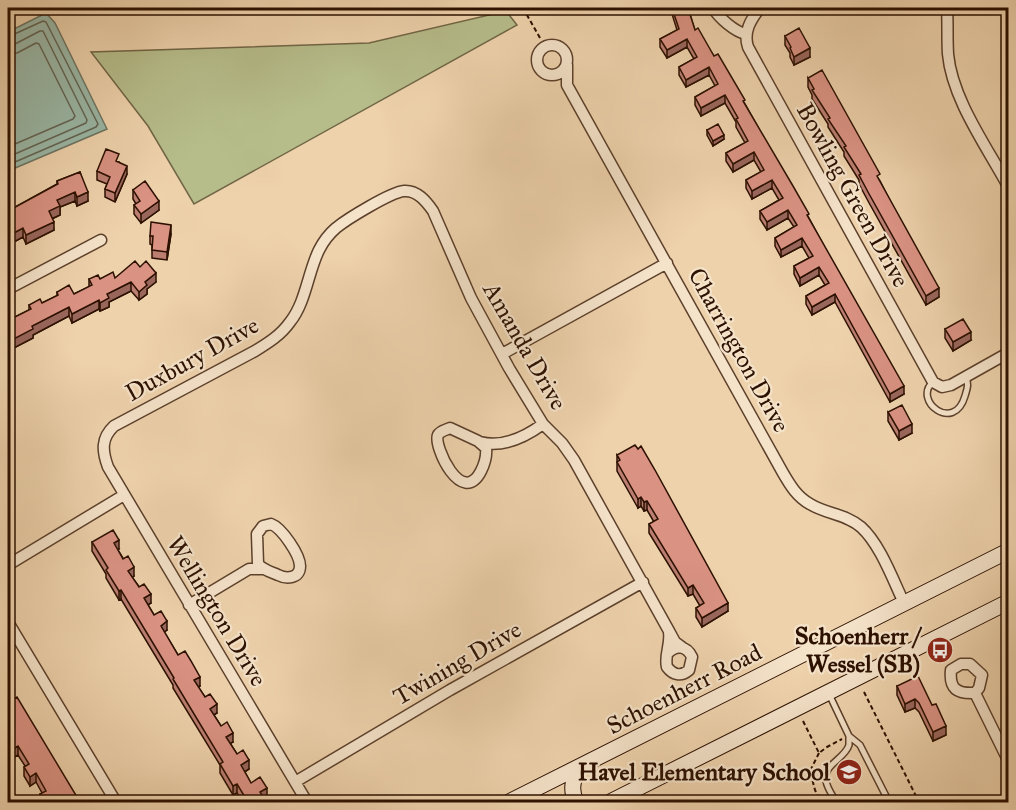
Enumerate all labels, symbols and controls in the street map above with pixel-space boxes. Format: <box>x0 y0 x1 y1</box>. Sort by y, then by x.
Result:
street label: Bowling Green Drive <box>790 98 916 292</box>
street label: Charrington Drive <box>682 263 796 437</box>
street label: Amanda Drive <box>476 276 574 415</box>
street label: Duxbury Drive <box>120 310 264 408</box>
street label: Wellington Drive <box>160 530 274 692</box>
street label: Twining Drive <box>388 614 526 712</box>
place label: Schoenherr / Wessel (SB) <box>795 621 923 679</box>
bus stop icon: Schoenherr / Wessel (SB) <box>925 635 955 665</box>
street label: Schoenherr Road <box>601 637 767 741</box>
place label: Havel Elementary School <box>578 757 831 787</box>
school or university icon: Havel Elementary School <box>834 757 864 787</box>

